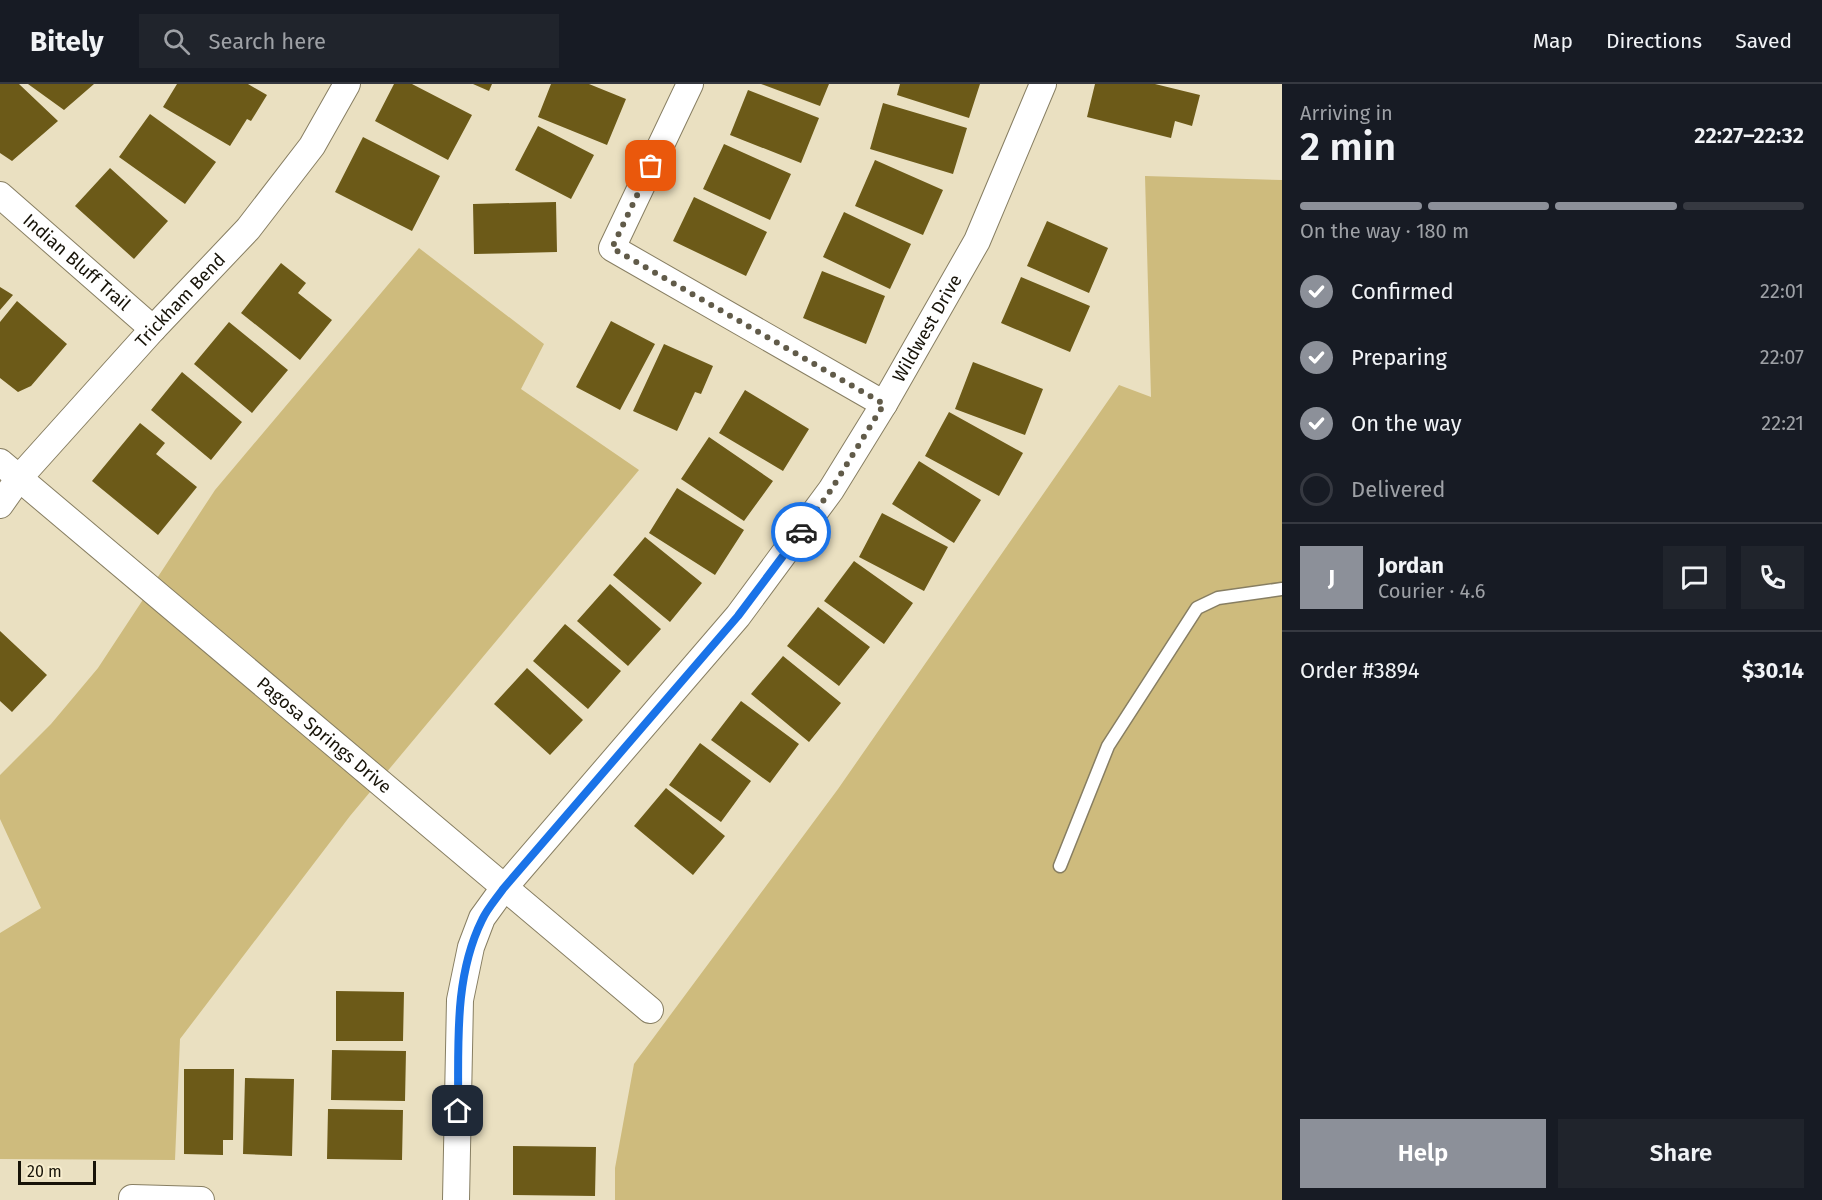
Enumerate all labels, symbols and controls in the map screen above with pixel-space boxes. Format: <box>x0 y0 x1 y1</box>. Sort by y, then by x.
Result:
search box <box>139 14 559 68</box>
text: Bitely <box>30 25 103 58</box>
icon: search <box>160 25 193 58</box>
text: Search here <box>208 28 326 55</box>
text: Map <box>1533 28 1573 54</box>
text: Directions <box>1606 28 1702 54</box>
text: Saved <box>1735 28 1792 54</box>
text: Arriving in <box>1300 101 1393 125</box>
text: 22:27–22:32 <box>1694 122 1804 149</box>
text: 2 min <box>1300 124 1396 170</box>
pin <box>625 140 676 191</box>
icon: bag <box>634 149 667 182</box>
street label: Indian Bluff Trail <box>18 209 135 315</box>
text: On the way · 180 m <box>1300 219 1469 243</box>
street label: Trickham Bend <box>131 249 230 352</box>
street label: Wildwest Drive <box>888 270 967 386</box>
icon: check <box>1300 275 1333 308</box>
text: Confirmed <box>1351 278 1454 305</box>
text: 22:01 <box>1760 279 1804 303</box>
icon: check <box>1300 341 1333 374</box>
text: Preparing <box>1351 344 1447 371</box>
text: 22:07 <box>1760 345 1804 369</box>
icon: check <box>1300 407 1333 440</box>
text: On the way <box>1351 410 1462 437</box>
text: 22:21 <box>1761 411 1804 435</box>
text: Delivered <box>1351 476 1446 503</box>
courier <box>771 502 831 562</box>
icon: car <box>785 516 818 549</box>
button: chat <box>1663 546 1726 609</box>
button: phone <box>1741 546 1804 609</box>
text: Jordan <box>1378 552 1444 579</box>
text: J <box>1328 564 1335 591</box>
text: Courier · 4.6 <box>1378 579 1485 603</box>
text: Order #3894 <box>1300 657 1420 684</box>
text: $30.14 <box>1742 657 1804 684</box>
street label: Pagosa Springs Drive <box>252 672 396 798</box>
pin <box>432 1085 483 1136</box>
icon: home <box>441 1094 474 1127</box>
button: Help <box>1300 1119 1546 1188</box>
button: Share <box>1558 1119 1804 1188</box>
scale bar <box>18 1158 96 1186</box>
text: 20 m <box>27 1162 62 1181</box>

